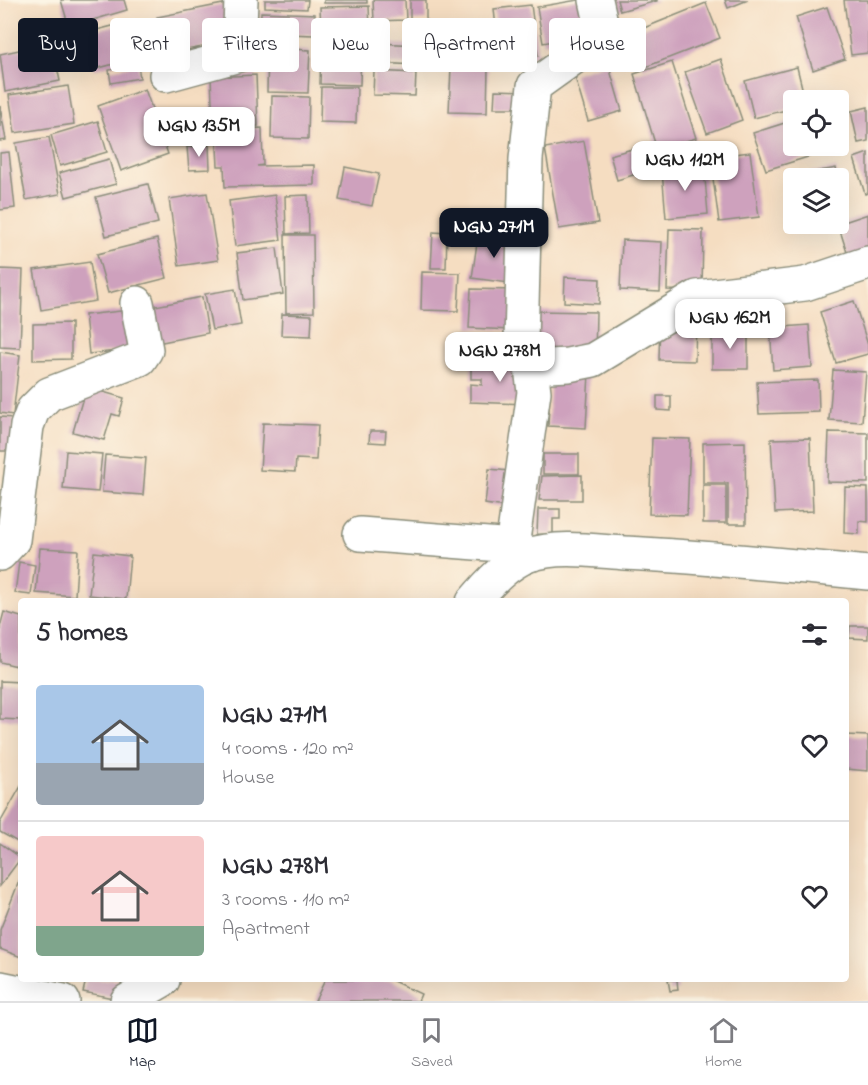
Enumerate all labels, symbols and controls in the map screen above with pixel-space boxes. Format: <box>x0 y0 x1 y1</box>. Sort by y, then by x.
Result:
chip: Buy <box>18 18 98 72</box>
chip: Rent <box>110 18 190 72</box>
chip: Filters <box>202 18 299 72</box>
chip: New <box>311 18 390 72</box>
chip: Apartment <box>402 18 537 72</box>
chip: House <box>549 18 646 72</box>
map controls <box>783 90 849 234</box>
button: locate <box>783 90 849 156</box>
pin: NGN 135M <box>137 107 261 158</box>
text: NGN 135M <box>158 112 240 141</box>
pin: NGN 112M <box>623 141 747 192</box>
text: NGN 112M <box>645 146 725 175</box>
button: layers <box>783 168 849 234</box>
pin: NGN 271M <box>432 208 556 259</box>
text: NGN 271M <box>453 213 535 242</box>
pin: NGN 162M <box>668 299 792 350</box>
text: NGN 162M <box>689 304 771 333</box>
pin: NGN 278M <box>438 332 562 383</box>
text: NGN 278M <box>459 337 541 366</box>
text: 5 homes <box>36 615 128 653</box>
icon: filters <box>798 618 831 651</box>
text: NGN 271M <box>222 697 328 735</box>
icon: home <box>84 709 156 781</box>
icon: heart <box>798 729 831 762</box>
text: 4 rooms · 120 m² <box>222 735 354 764</box>
text: House <box>222 764 275 793</box>
text: NGN 278M <box>222 848 329 886</box>
icon: home <box>84 860 156 932</box>
icon: heart <box>798 880 831 913</box>
text: 3 rooms · 110 m² <box>222 886 350 915</box>
text: Apartment <box>222 915 310 944</box>
tab: Map <box>126 1014 159 1074</box>
tab: Saved <box>411 1014 453 1074</box>
tab: Home <box>705 1014 742 1074</box>

